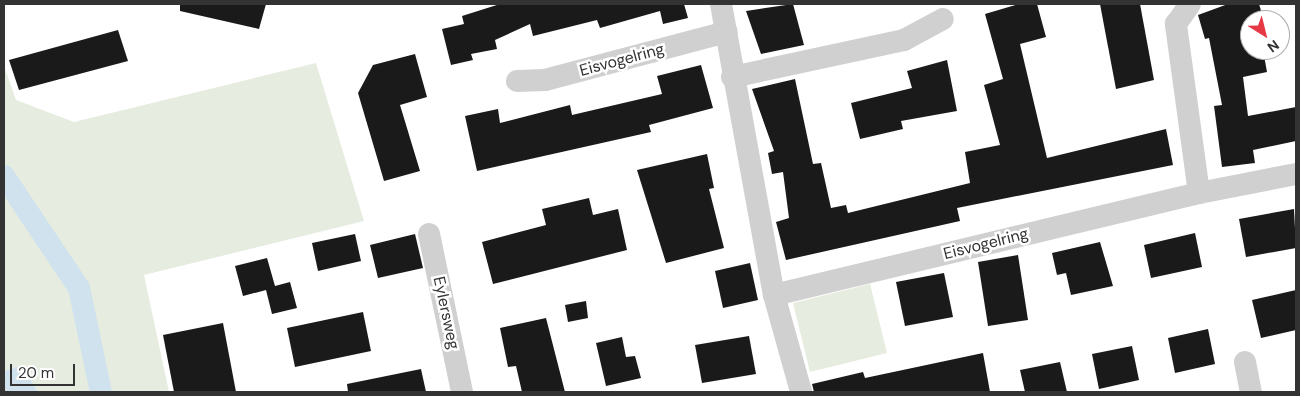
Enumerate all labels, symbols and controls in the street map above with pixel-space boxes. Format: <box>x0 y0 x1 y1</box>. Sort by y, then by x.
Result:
north arrow <box>1240 10 1290 60</box>
text: N <box>1264 36 1283 57</box>
street label: Eisvogelring <box>578 39 666 81</box>
street label: Eisvogelring <box>942 224 1030 264</box>
street label: Eylersweg <box>429 275 463 351</box>
scale bar <box>12 354 78 386</box>
text: 20 m <box>18 363 54 383</box>

